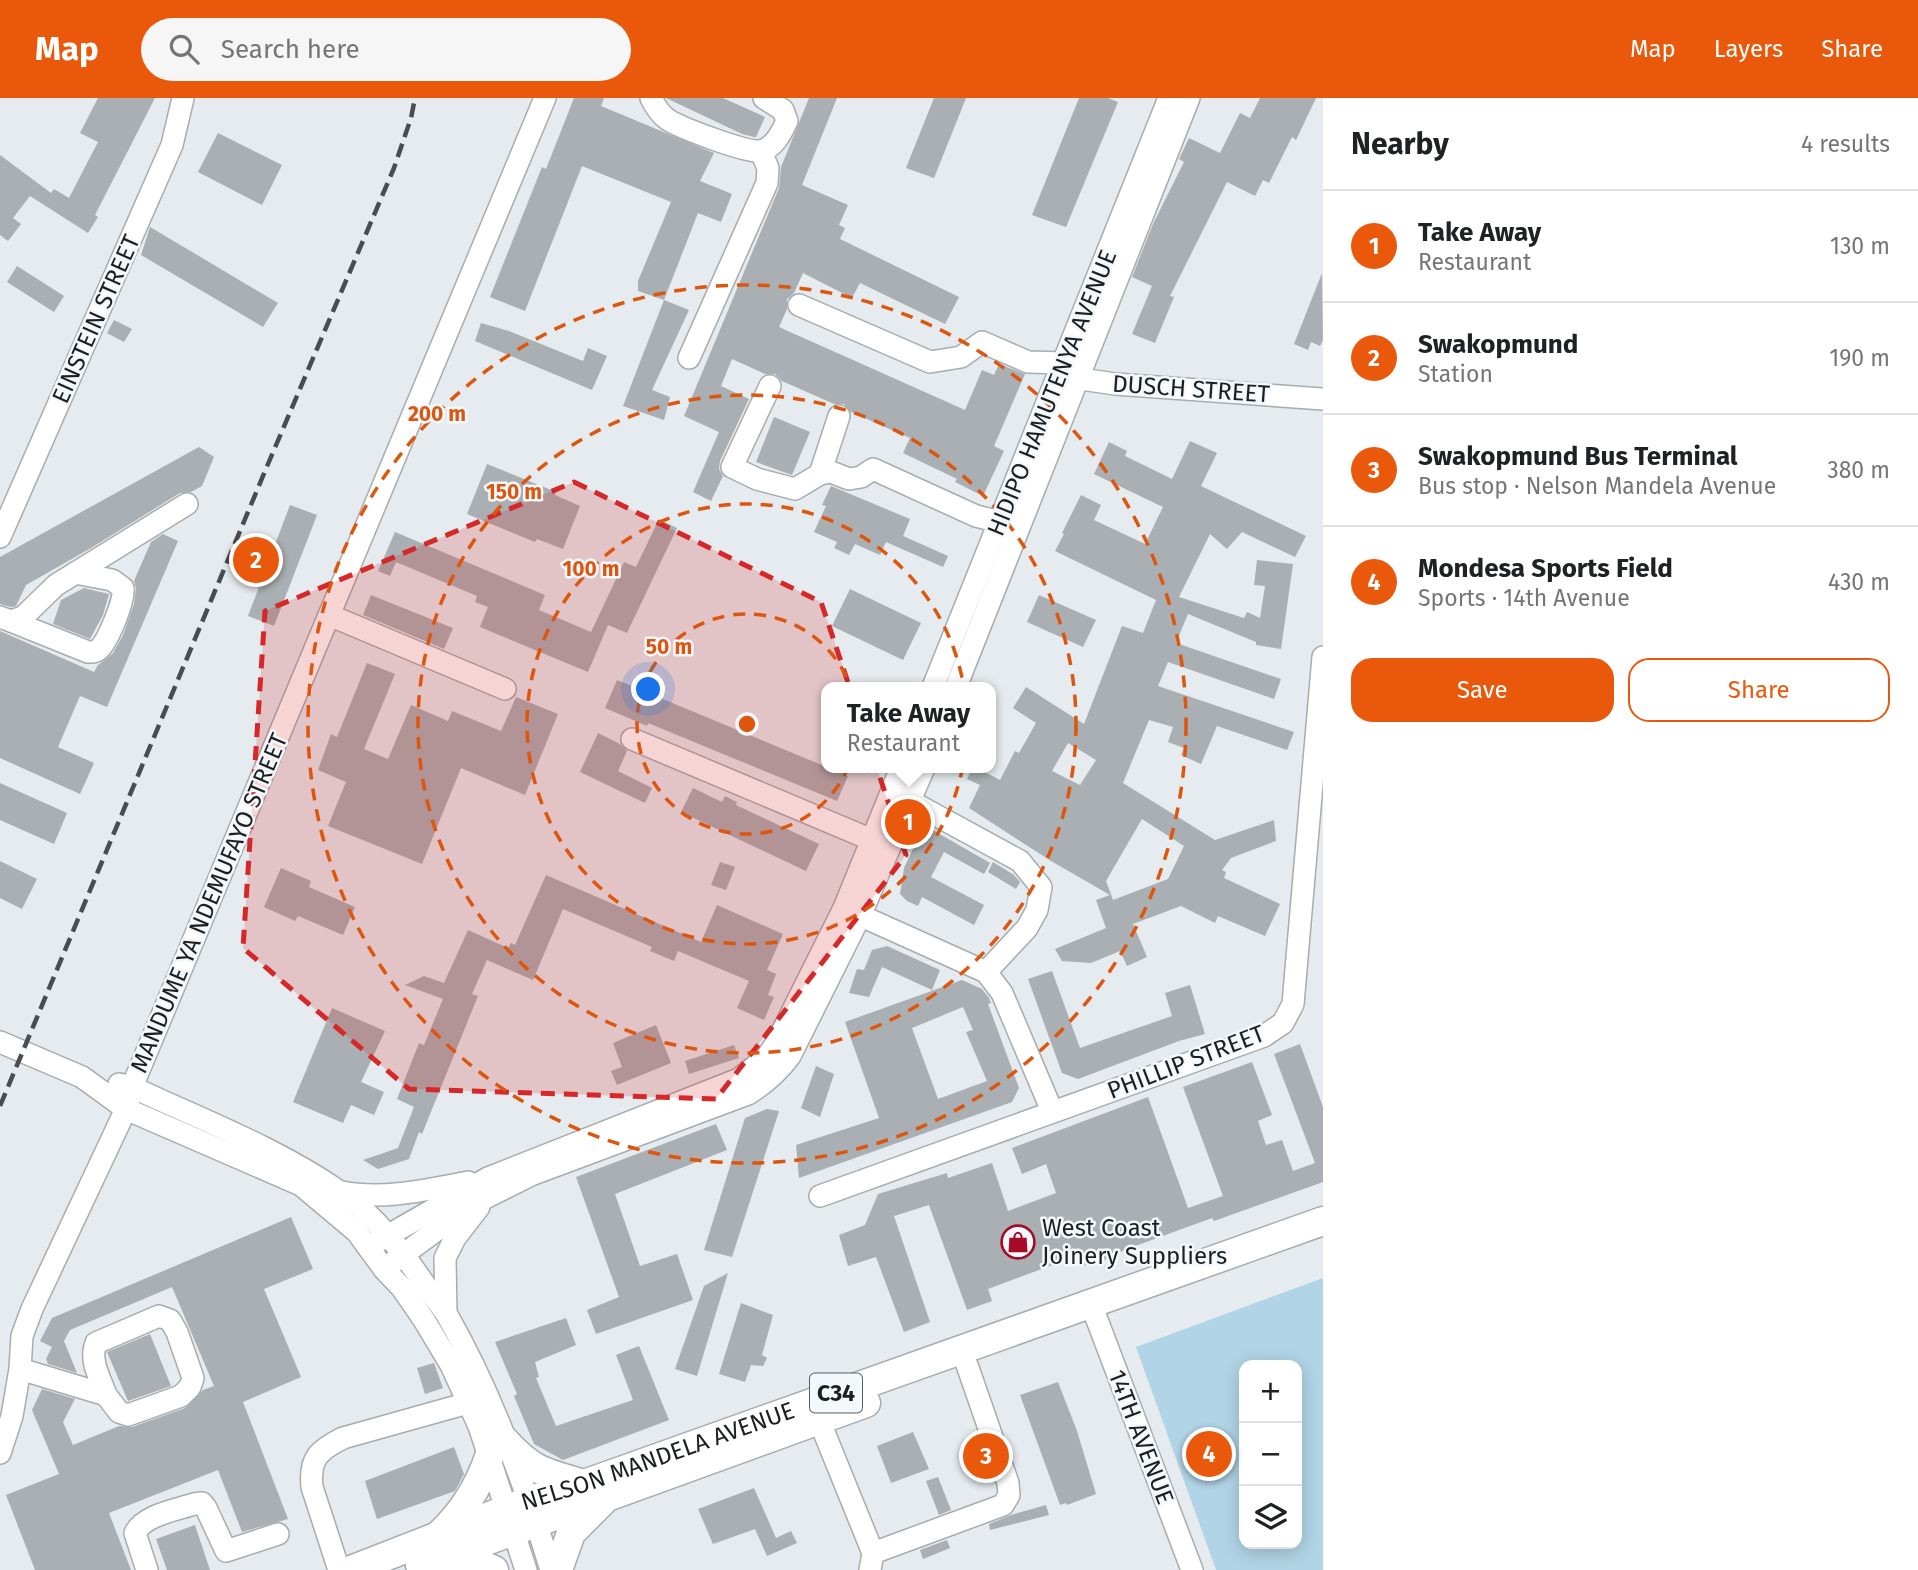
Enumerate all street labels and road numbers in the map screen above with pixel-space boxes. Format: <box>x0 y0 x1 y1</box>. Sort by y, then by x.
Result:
street label: EINSTEIN STREET <box>46 230 146 408</box>
street label: HIDIPO HAMUTENYA AVENUE <box>982 246 1122 540</box>
street label: DUSCH STREET <box>1111 370 1271 409</box>
street label: MANDUME YA NDEMUFAYO STREET <box>125 729 294 1077</box>
street label: PHILLIP STREET <box>1103 1019 1269 1105</box>
street label: 14TH AVENUE <box>1103 1366 1179 1508</box>
road number: C34 <box>810 1374 862 1412</box>
street label: NELSON MANDELA AVENUE <box>518 1396 798 1516</box>

